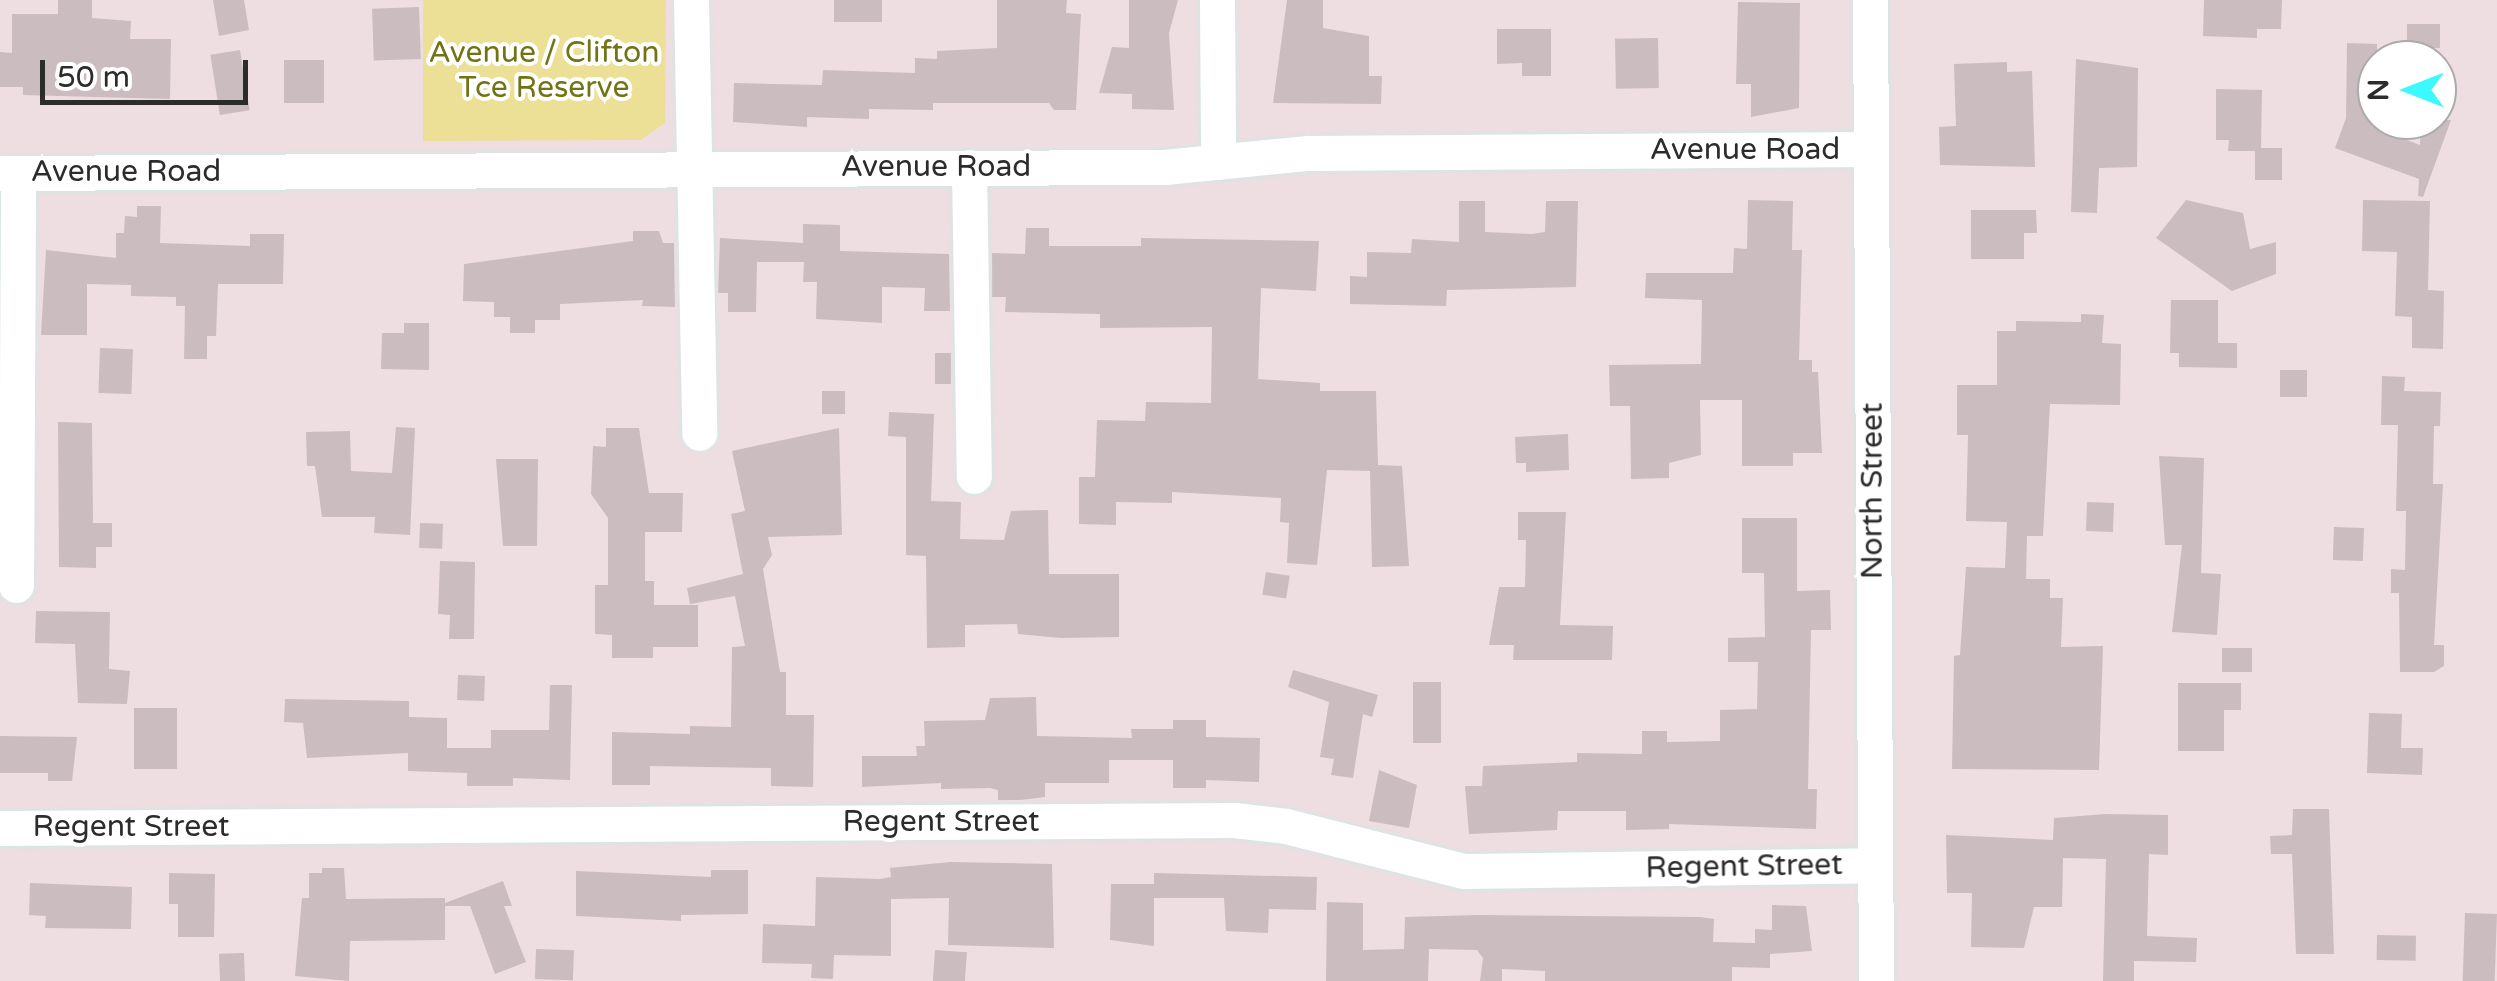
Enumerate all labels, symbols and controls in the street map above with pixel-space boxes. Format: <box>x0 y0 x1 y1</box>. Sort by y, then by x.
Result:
park label: Avenue / Clifton Tce Reserve <box>429 35 659 106</box>
scale bar <box>45 40 252 102</box>
north arrow <box>2357 40 2457 140</box>
text: 50 m <box>57 59 130 96</box>
text: N <box>2362 79 2396 101</box>
street label: Avenue Road <box>1650 132 1840 168</box>
street label: Avenue Road <box>841 149 1031 185</box>
street label: Avenue Road <box>31 154 221 190</box>
street label: North Street <box>1855 403 1891 579</box>
street label: Regent Street <box>842 804 1040 840</box>
street label: Regent Street <box>32 809 230 845</box>
street label: Regent Street <box>1645 847 1843 887</box>

